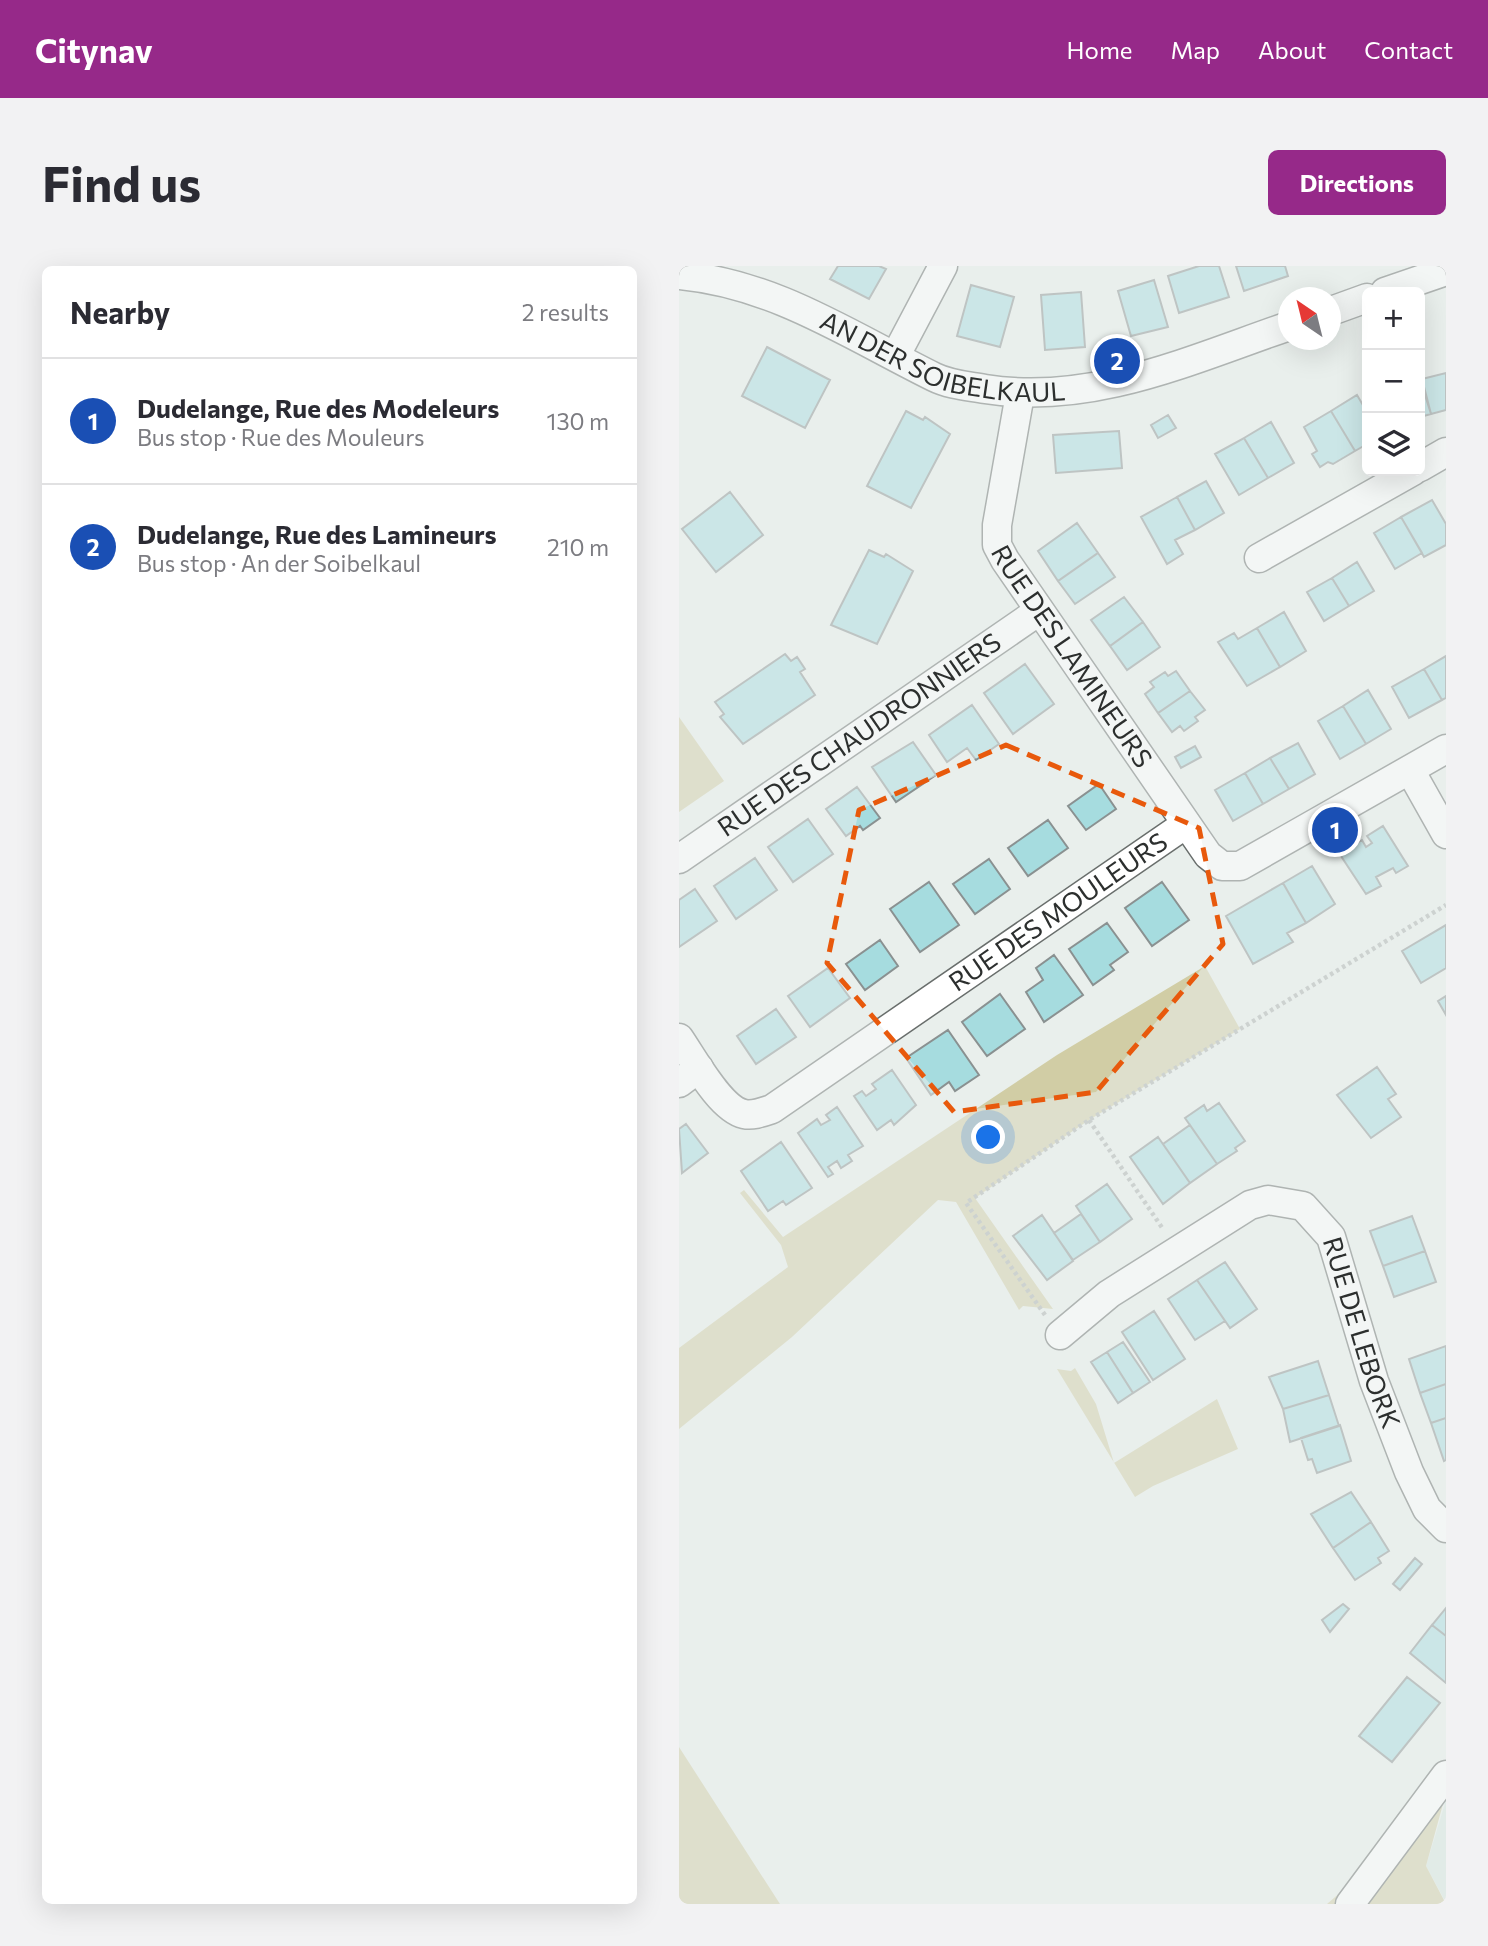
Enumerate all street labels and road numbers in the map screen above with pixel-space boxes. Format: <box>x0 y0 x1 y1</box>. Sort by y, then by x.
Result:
street label: AN DER SOIBELKAUL <box>816 304 1066 407</box>
street label: RUE DES LAMINEURS <box>986 539 1160 773</box>
street label: RUE DES CHAUDRONNIERS <box>711 625 1006 842</box>
street label: RUE DES MOULEURS <box>942 825 1172 997</box>
street label: RUE DE LEBORK <box>1318 1233 1408 1432</box>

